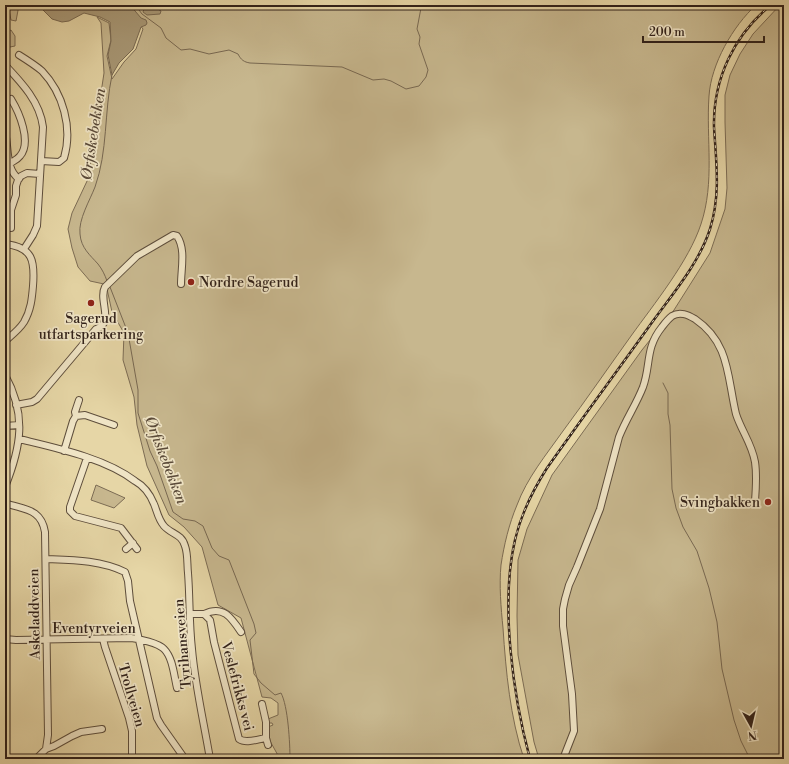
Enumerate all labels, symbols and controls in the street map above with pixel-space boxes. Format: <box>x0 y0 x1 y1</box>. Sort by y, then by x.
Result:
scale bar <box>643 18 764 44</box>
text: 200 m <box>649 25 685 40</box>
water label: Ørfiskebekken <box>77 86 110 181</box>
place label: Nordre Sagerud <box>199 274 299 292</box>
marker: Nordre Sagerud <box>186 277 196 287</box>
marker: Sagerud utfartsparkering <box>86 298 96 308</box>
place label: Sagerud utfartsparkering <box>39 310 144 344</box>
water label: Ørfiskebekken <box>140 413 191 508</box>
place label: Svingbakken <box>680 494 761 512</box>
marker: Svingbakken <box>763 497 773 507</box>
street label: Askeladdveien <box>25 568 45 661</box>
street label: Tyrihansveien <box>170 597 196 690</box>
street label: Eventyrveien <box>52 620 136 638</box>
street label: Veslefrikks vei <box>216 639 258 733</box>
street label: Trollveien <box>113 661 149 730</box>
north arrow <box>731 706 771 746</box>
text: N <box>747 727 758 742</box>

